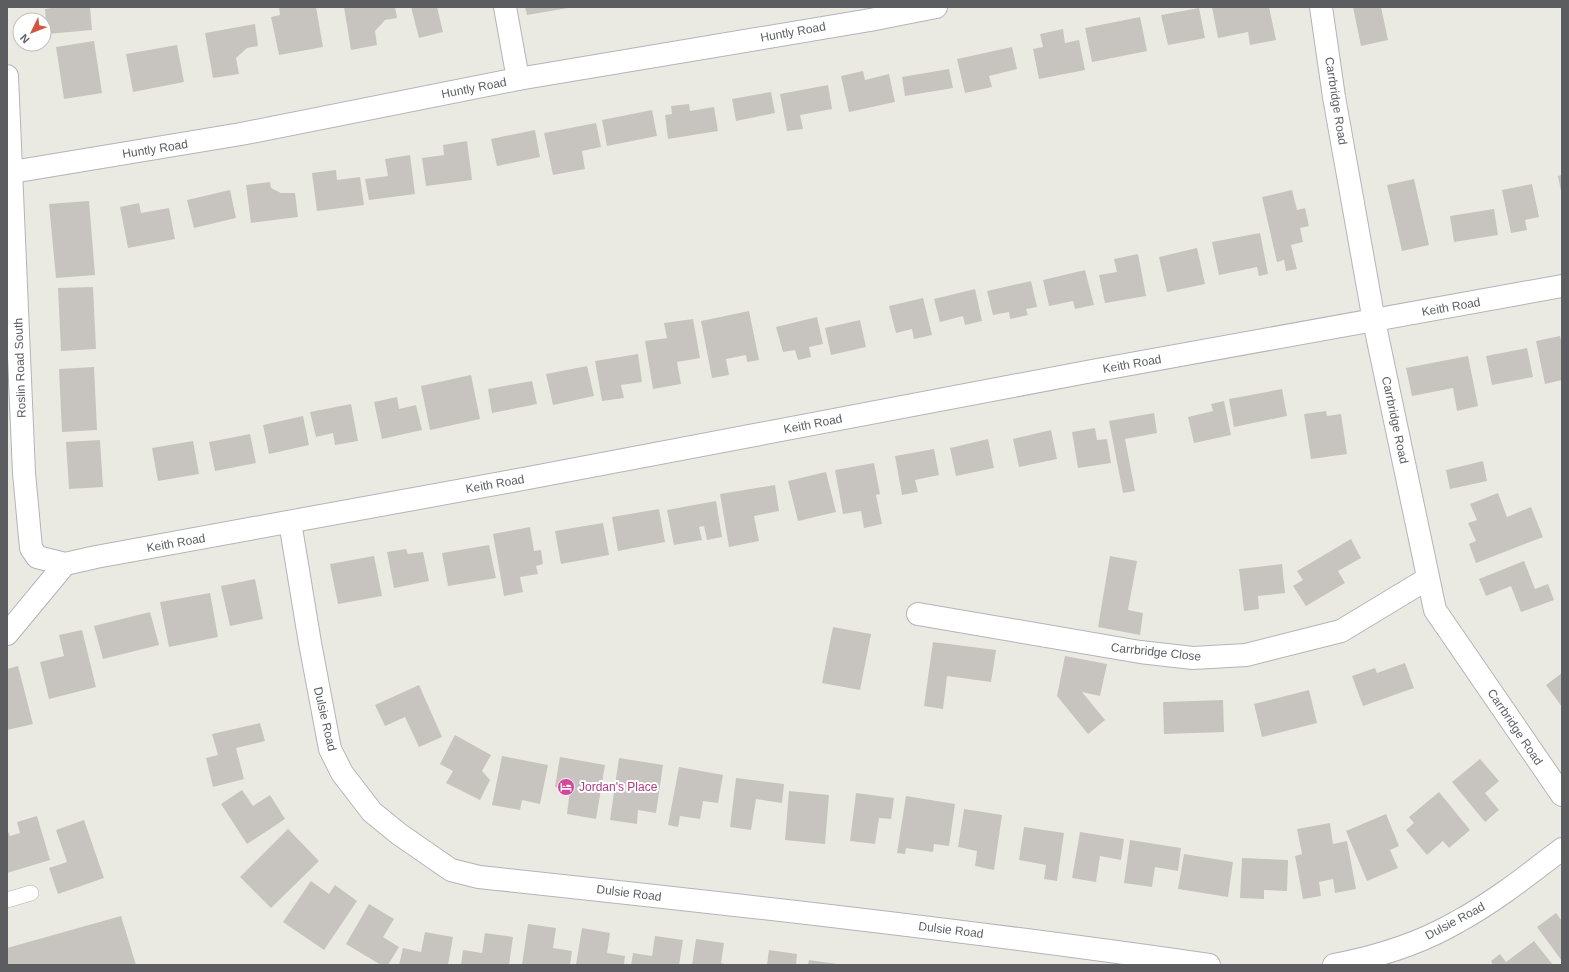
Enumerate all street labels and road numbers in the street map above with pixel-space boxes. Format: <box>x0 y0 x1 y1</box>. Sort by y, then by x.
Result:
street label: Huntly Road <box>759 19 827 45</box>
street label: Carrbridge Road <box>1322 56 1350 146</box>
street label: Huntly Road <box>440 75 508 101</box>
street label: Huntly Road <box>121 137 189 161</box>
street label: Keith Road <box>1421 295 1481 319</box>
street label: Roslin Road South <box>11 318 29 418</box>
street label: Keith Road <box>1102 352 1162 376</box>
street label: Carrbridge Road <box>1379 375 1411 465</box>
street label: Keith Road <box>783 411 843 437</box>
street label: Keith Road <box>465 472 525 496</box>
street label: Keith Road <box>146 531 206 555</box>
street label: Carrbridge Close <box>1110 640 1202 664</box>
street label: Dulsie Road <box>311 686 339 752</box>
street label: Carrbridge Road <box>1484 686 1546 768</box>
street label: Dulsie Road <box>596 882 662 904</box>
street label: Dulsie Road <box>1423 899 1487 943</box>
street label: Dulsie Road <box>918 919 984 941</box>

